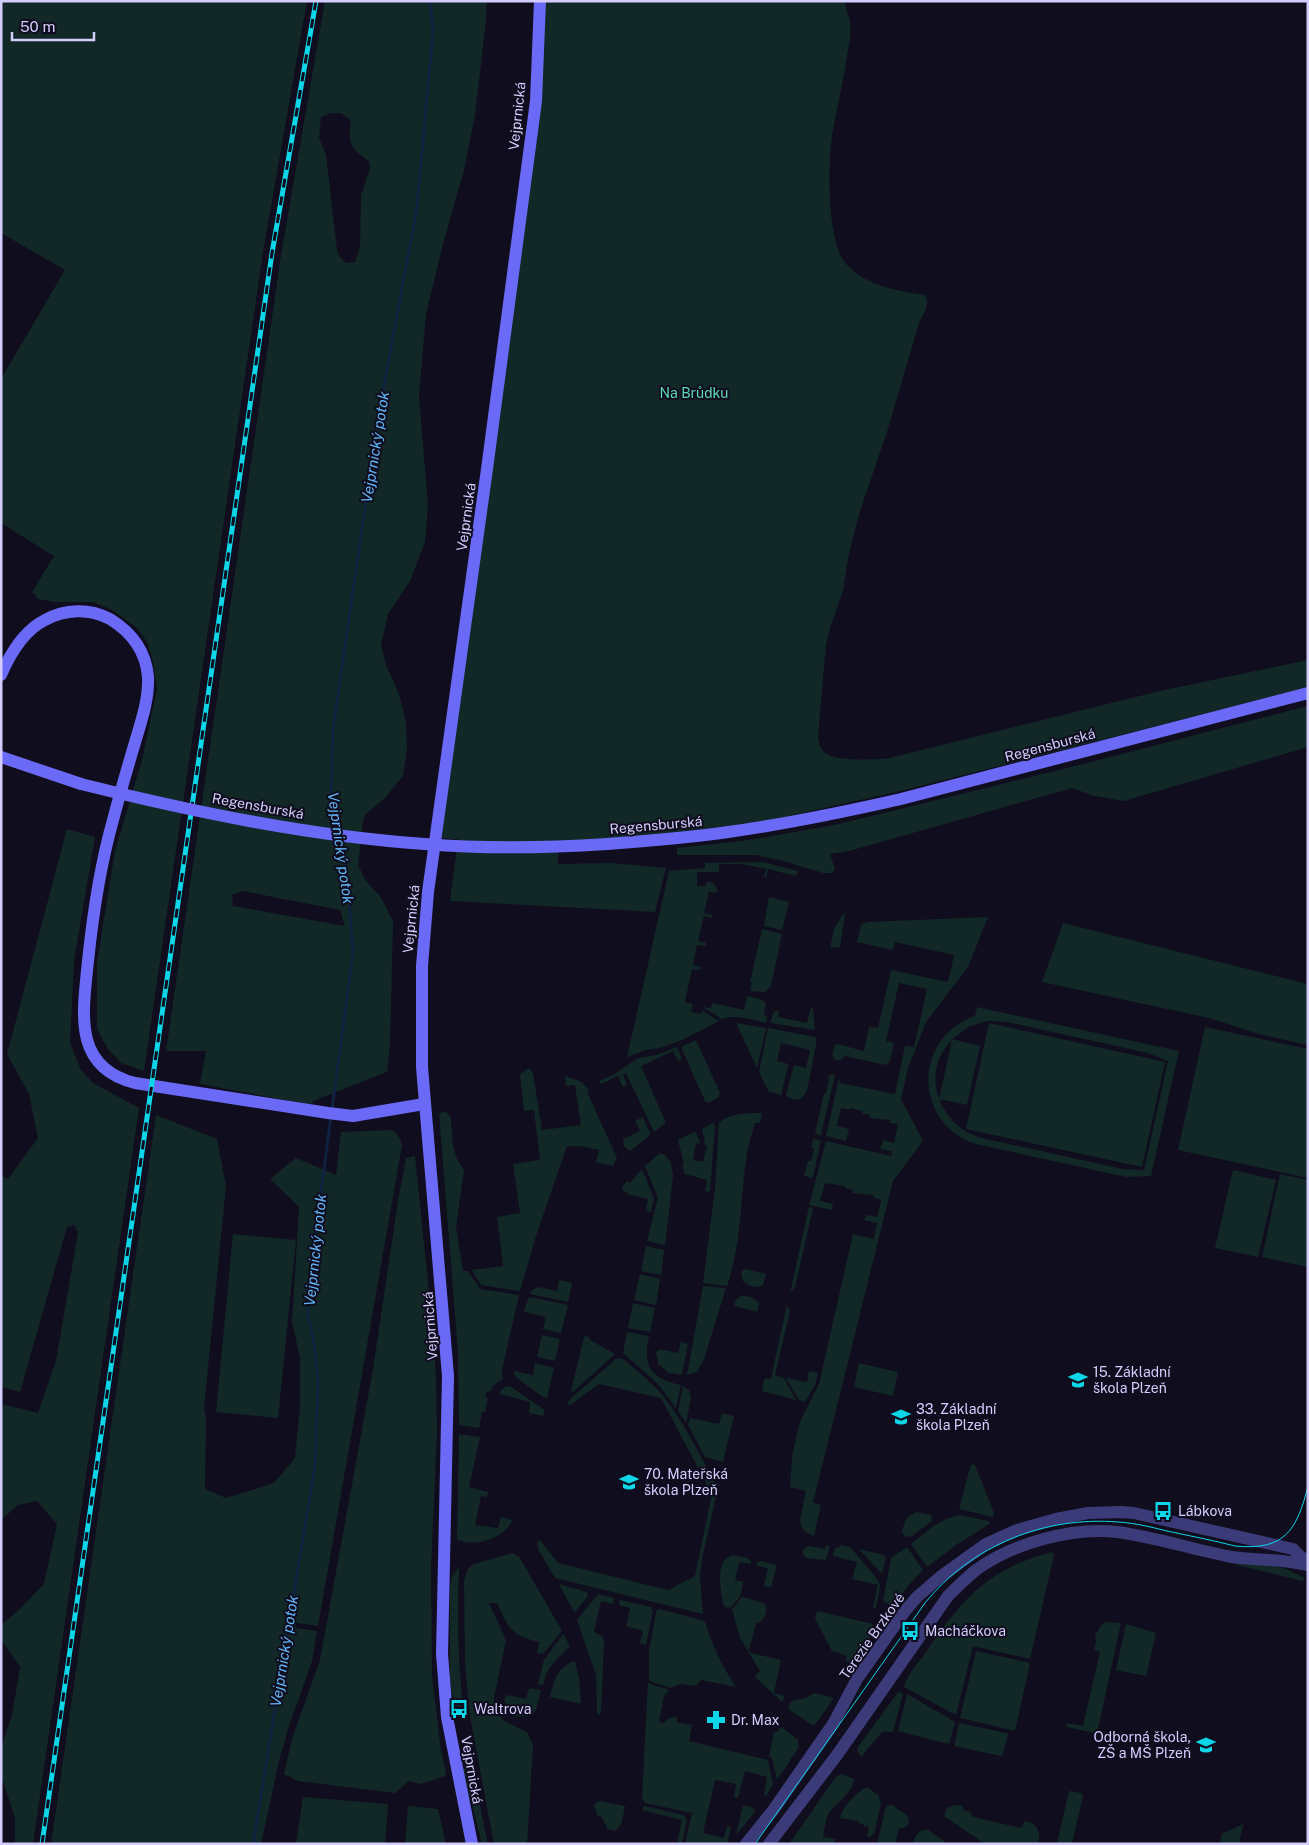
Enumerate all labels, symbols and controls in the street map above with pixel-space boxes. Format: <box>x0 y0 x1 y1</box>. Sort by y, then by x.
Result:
scale bar <box>12 10 95 42</box>
text: 50 m <box>20 18 55 35</box>
street label: Vejprnická <box>505 81 529 151</box>
park label: Na Brůdku <box>660 385 728 401</box>
water label: Vejprnický potok <box>358 389 392 504</box>
street label: Vejprnická <box>453 482 479 552</box>
street label: Regensburská <box>1003 725 1097 765</box>
street label: Regensburská <box>211 790 305 822</box>
water label: Vejprnický potok <box>325 791 357 906</box>
street label: Regensburská <box>609 813 703 837</box>
street label: Vejprnická <box>399 884 423 954</box>
water label: Vejprnický potok <box>301 1192 329 1307</box>
street label: Vejprnická <box>420 1291 440 1361</box>
place label: 15. Základní škola Plzeň <box>1093 1364 1171 1396</box>
school or university icon: 15. Základní škola Plzeň <box>1067 1369 1089 1391</box>
place label: 33. Základní škola Plzeň <box>916 1401 997 1433</box>
school or university icon: 33. Základní škola Plzeň <box>890 1406 912 1428</box>
place label: 70. Mateřská škola Plzeň <box>644 1466 728 1498</box>
school or university icon: 70. Mateřská škola Plzeň <box>618 1471 640 1493</box>
bus stop icon: Lábkova <box>1152 1500 1174 1522</box>
place label: Lábkova <box>1178 1503 1232 1519</box>
street label: Terezie Brzkové <box>836 1590 908 1682</box>
water label: Vejprnický potok <box>267 1593 301 1708</box>
bus stop icon: Macháčkova <box>899 1620 921 1642</box>
place label: Macháčkova <box>925 1623 1006 1639</box>
bus stop icon: Waltrova <box>448 1698 470 1720</box>
place label: Waltrova <box>474 1701 531 1717</box>
pharmacy icon: Dr. Max <box>705 1709 727 1731</box>
place label: Dr. Max <box>731 1712 780 1728</box>
place label: Odborná škola, ZŠ a MŠ Plzeň <box>1094 1729 1191 1761</box>
school or university icon: Odborná škola, ZŠ a MŠ Plzeň <box>1195 1734 1217 1756</box>
street label: Vejprnická <box>458 1735 486 1805</box>

